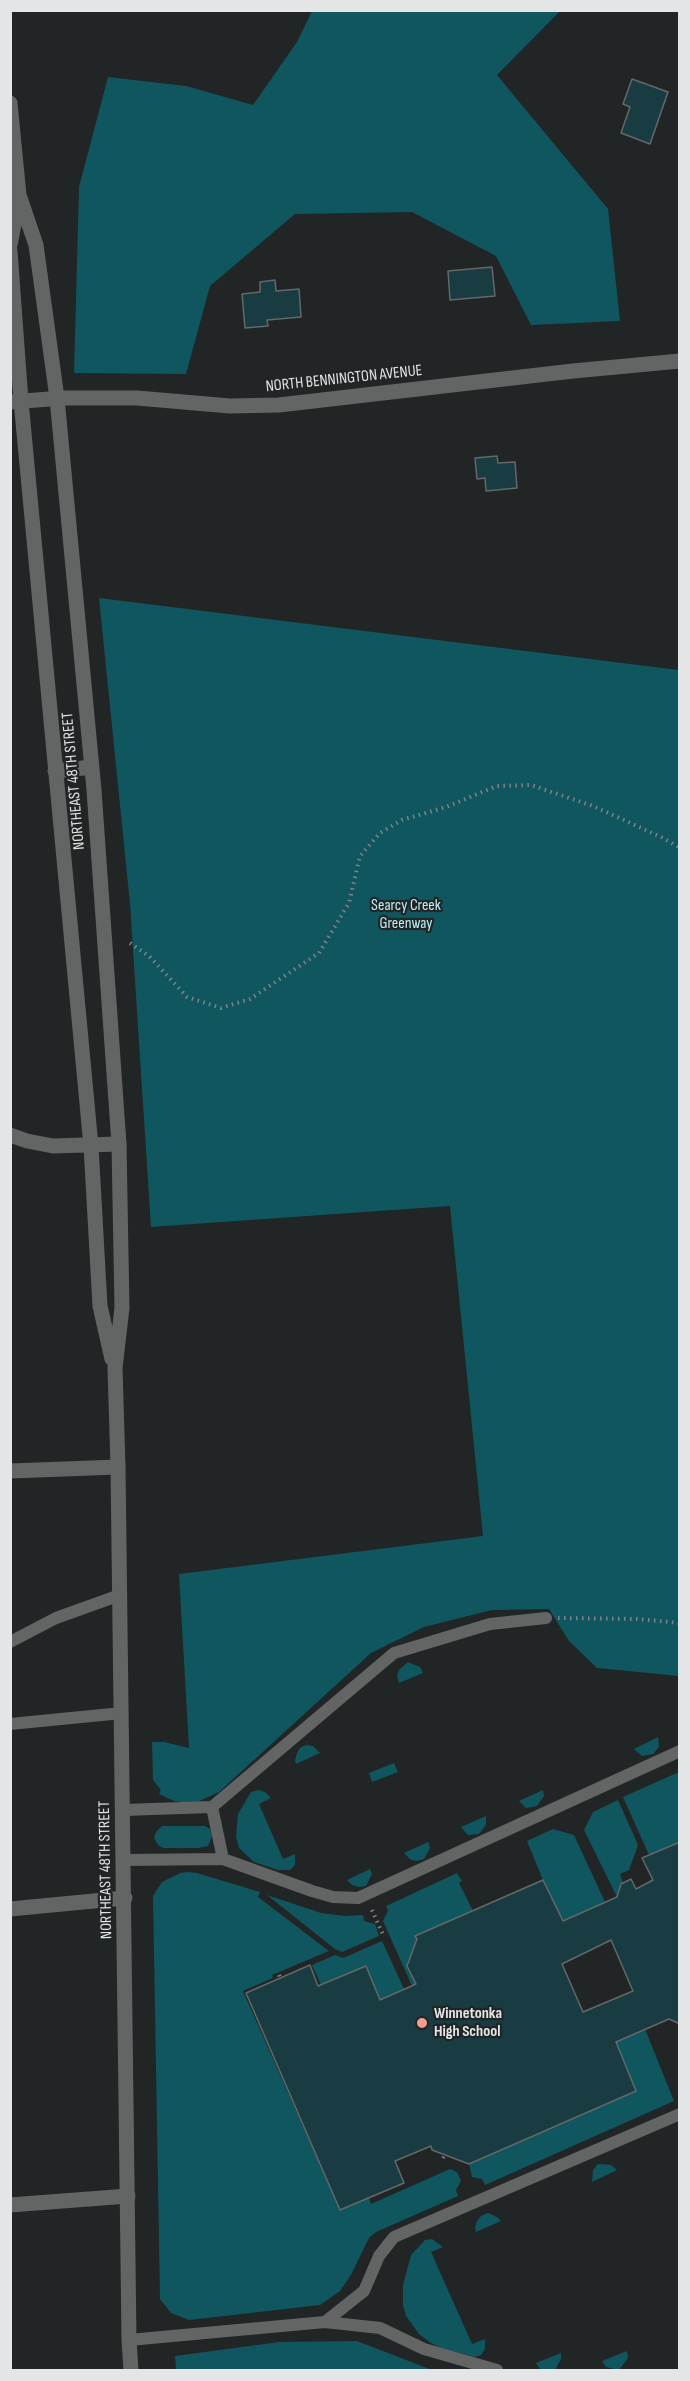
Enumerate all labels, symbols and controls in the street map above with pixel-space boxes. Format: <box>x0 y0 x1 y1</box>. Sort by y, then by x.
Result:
street label: NORTH BENNINGTON AVENUE <box>265 361 423 397</box>
street label: NORTHEAST 48TH STREET <box>58 711 90 851</box>
park label: Searcy Creek Greenway <box>371 896 441 934</box>
street label: NORTHEAST 48TH STREET <box>95 1801 117 1939</box>
place label: Winnetonka High School <box>434 2004 502 2042</box>
marker: Winnetonka High School <box>415 2016 429 2030</box>

